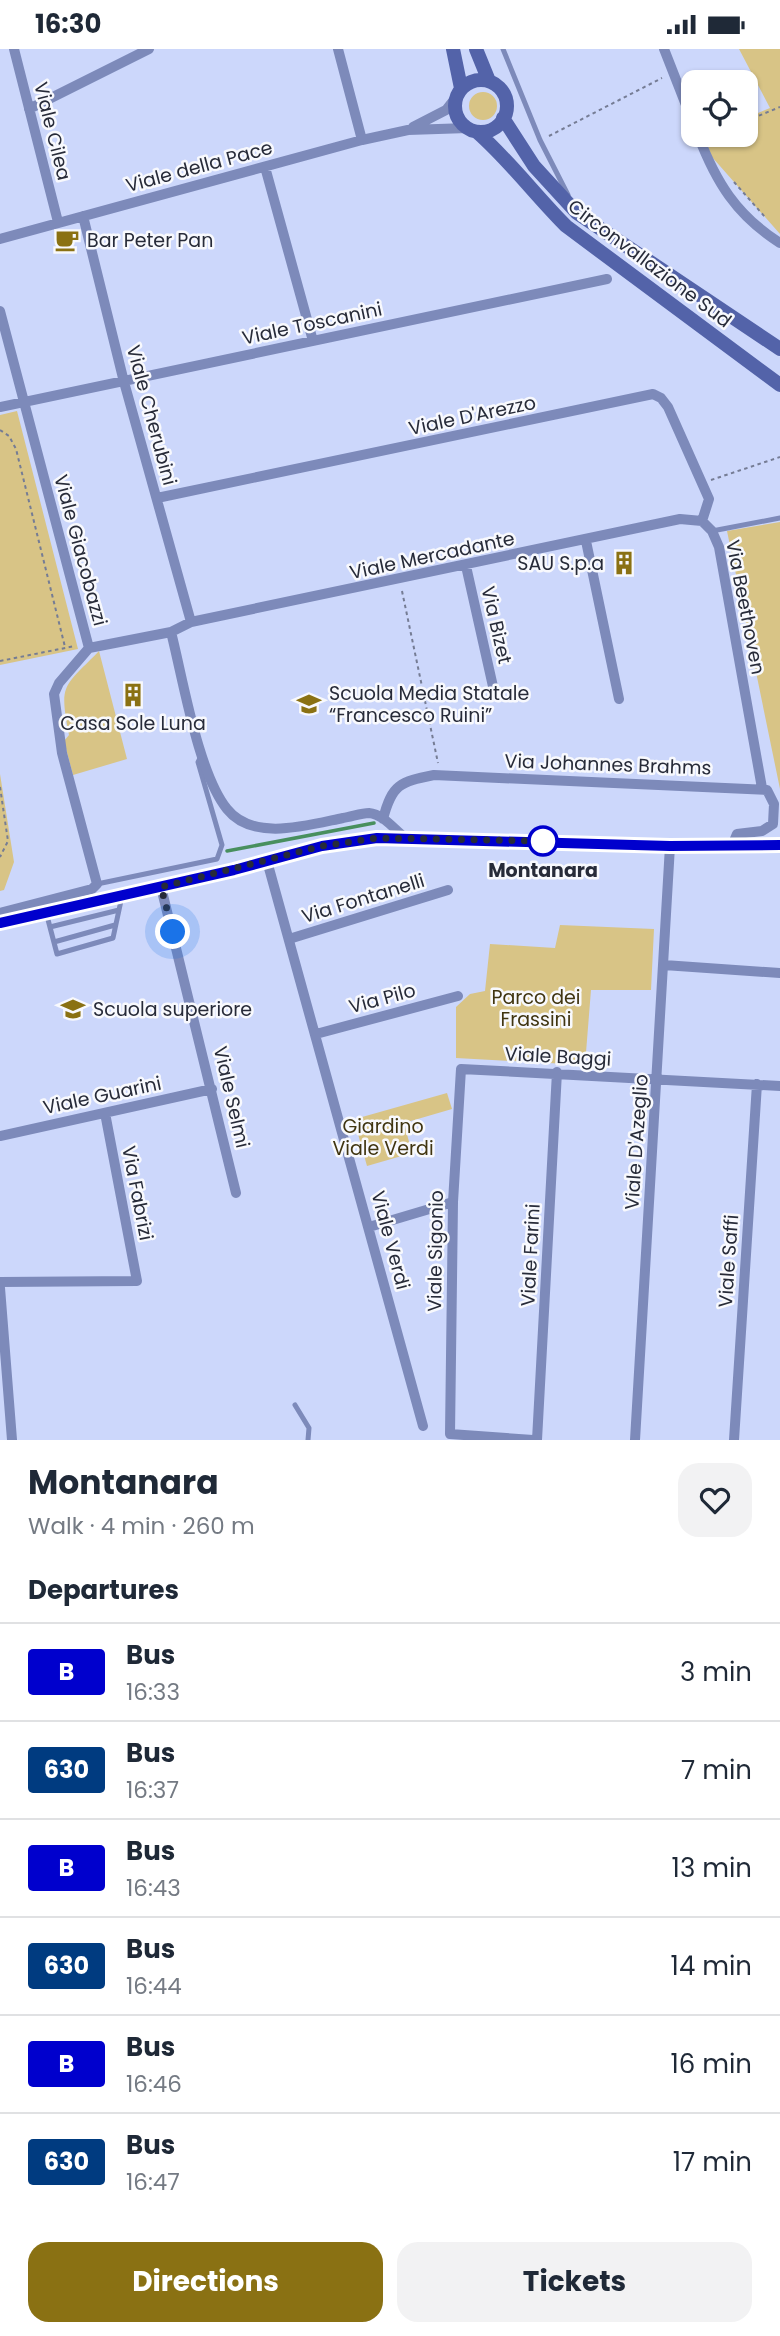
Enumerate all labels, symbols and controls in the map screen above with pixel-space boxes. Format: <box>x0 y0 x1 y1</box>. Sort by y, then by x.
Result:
text: 16:30 <box>35 6 101 42</box>
map controls <box>681 70 758 147</box>
button: locate <box>681 70 758 147</box>
street label: Viale Cilea <box>27 79 78 183</box>
street label: Viale della Pace <box>123 134 276 199</box>
street label: Circonvallazione Sud <box>562 193 737 334</box>
cafe icon: Bar Peter Pan <box>53 226 81 254</box>
place label: Bar Peter Pan <box>87 227 213 254</box>
street label: Viale Toscanini <box>240 295 385 351</box>
street label: Viale Cherubini <box>120 342 183 488</box>
street label: Viale D'Arezzo <box>406 389 538 442</box>
street label: Viale Giacobazzi <box>47 472 114 629</box>
street label: Viale Mercadante <box>347 525 517 586</box>
street label: Via Beethoven <box>719 538 772 677</box>
building icon: SAU S.p.a <box>610 549 638 577</box>
place label: SAU S.p.a <box>517 550 604 577</box>
street label: Via Bizet <box>474 584 519 667</box>
place label: Scuola Media Statale “Francesco Ruini” <box>329 680 529 729</box>
building icon: Casa Sole Luna <box>119 681 147 709</box>
school or university icon: Scuola Media Statale “Francesco Ruini” <box>295 690 323 718</box>
place label: Casa Sole Luna <box>60 710 206 737</box>
street label: Via Johannes Brahms <box>504 747 712 782</box>
marker: Montanara <box>528 826 558 856</box>
place label: Montanara <box>488 857 598 884</box>
street label: Via Fontanelli <box>298 867 428 930</box>
your location <box>155 914 190 949</box>
street label: Via Pilo <box>346 977 418 1020</box>
park label: Parco dei Frassini <box>492 984 581 1033</box>
school or university icon: Scuola superiore <box>59 995 87 1023</box>
place label: Scuola superiore <box>93 996 252 1023</box>
street label: Viale Baggi <box>504 1040 612 1073</box>
street label: Viale Selmi <box>207 1044 256 1151</box>
street label: Viale Guarini <box>40 1070 164 1121</box>
street label: Viale D'Azeglio <box>618 1073 655 1211</box>
park label: Giardino Viale Verdi <box>332 1113 434 1162</box>
street label: Via Fabrizi <box>115 1144 160 1243</box>
street label: Viale Verdi <box>364 1188 417 1292</box>
street label: Viale Sigonio <box>421 1190 450 1312</box>
street label: Viale Farini <box>514 1203 547 1307</box>
street label: Viale Saffi <box>712 1214 745 1308</box>
text: Montanara <box>28 1459 219 1506</box>
button: heart <box>678 1463 752 1537</box>
text: Walk · 4 min · 260 m <box>28 1510 255 1542</box>
text: Departures <box>28 1572 179 1608</box>
text: Bus <box>126 1637 175 1673</box>
text: 3 min <box>680 1654 752 1690</box>
text: B <box>59 1655 74 1688</box>
text: 16:33 <box>126 1676 180 1708</box>
text: Bus <box>126 1735 175 1771</box>
text: 7 min <box>681 1752 752 1788</box>
text: 630 <box>44 1753 89 1786</box>
text: 16:37 <box>126 1774 179 1806</box>
text: Bus <box>126 1833 175 1869</box>
text: 13 min <box>672 1850 752 1886</box>
text: B <box>59 1851 74 1884</box>
text: 16:43 <box>126 1872 181 1904</box>
text: Bus <box>126 1931 175 1967</box>
text: 14 min <box>671 1948 752 1984</box>
text: 630 <box>44 1949 89 1982</box>
text: 16:44 <box>126 1970 182 2002</box>
text: Bus <box>126 2029 175 2065</box>
text: 16 min <box>670 2046 752 2082</box>
text: B <box>59 2047 74 2080</box>
text: 16:46 <box>126 2068 182 2100</box>
text: Bus <box>126 2127 175 2163</box>
text: 17 min <box>673 2144 752 2180</box>
text: 630 <box>44 2145 89 2178</box>
text: 16:47 <box>126 2166 180 2198</box>
button: Directions <box>28 2242 383 2322</box>
button: Tickets <box>397 2242 752 2322</box>

